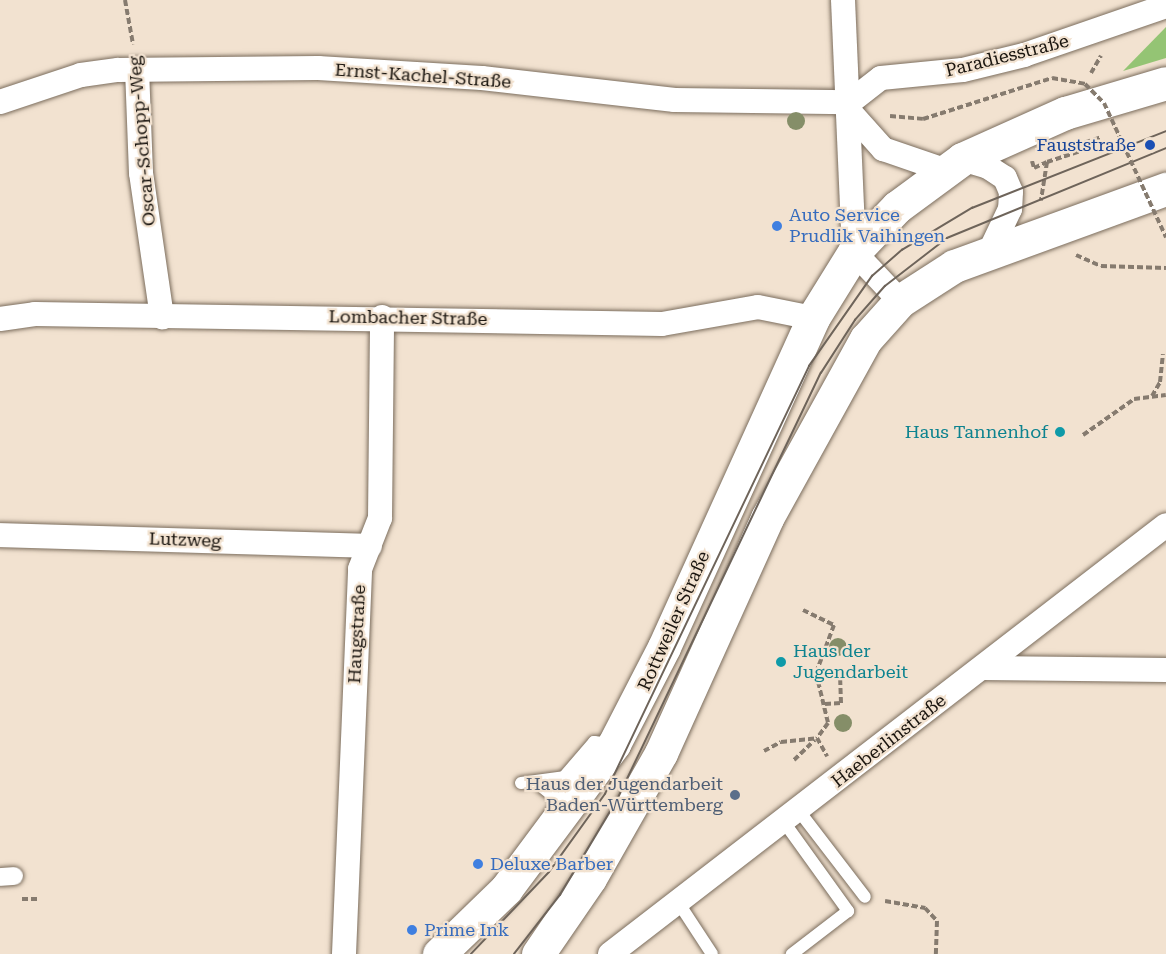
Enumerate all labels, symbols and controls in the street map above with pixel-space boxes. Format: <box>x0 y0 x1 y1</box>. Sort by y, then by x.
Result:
street label: Paradiesstraße <box>943 30 1071 82</box>
street label: Oscar-Schopp-Weg <box>124 55 160 227</box>
street label: Ernst-Kachel-Straße <box>334 59 512 93</box>
place label: Fauststraße <box>1037 134 1136 156</box>
marker: Fauststraße <box>1141 136 1159 154</box>
place label: Auto Service Prudlik Vaihingen <box>789 205 945 248</box>
marker: Auto Service Prudlik Vaihingen <box>770 219 784 233</box>
street label: Lombacher Straße <box>328 306 488 330</box>
place label: Haus Tannenhof <box>905 421 1048 443</box>
marker: Haus Tannenhof <box>1053 425 1067 439</box>
street label: Lutzweg <box>148 528 222 552</box>
street label: Rottweiler Straße <box>634 548 714 694</box>
street label: Haugstraße <box>344 584 370 684</box>
place label: Haus der Jugendarbeit <box>793 641 908 684</box>
marker: Haus der Jugendarbeit <box>774 655 788 669</box>
street label: Haeberlinstraße <box>827 690 951 792</box>
place label: Haus der Jugendarbeit Baden-Württemberg <box>526 774 723 816</box>
marker: Haus der Jugendarbeit Baden-Württemberg <box>728 788 742 802</box>
place label: Deluxe Barber <box>490 853 613 875</box>
marker: Deluxe Barber <box>471 857 485 871</box>
place label: Prime Ink <box>424 919 509 941</box>
marker: Prime Ink <box>405 923 419 937</box>

